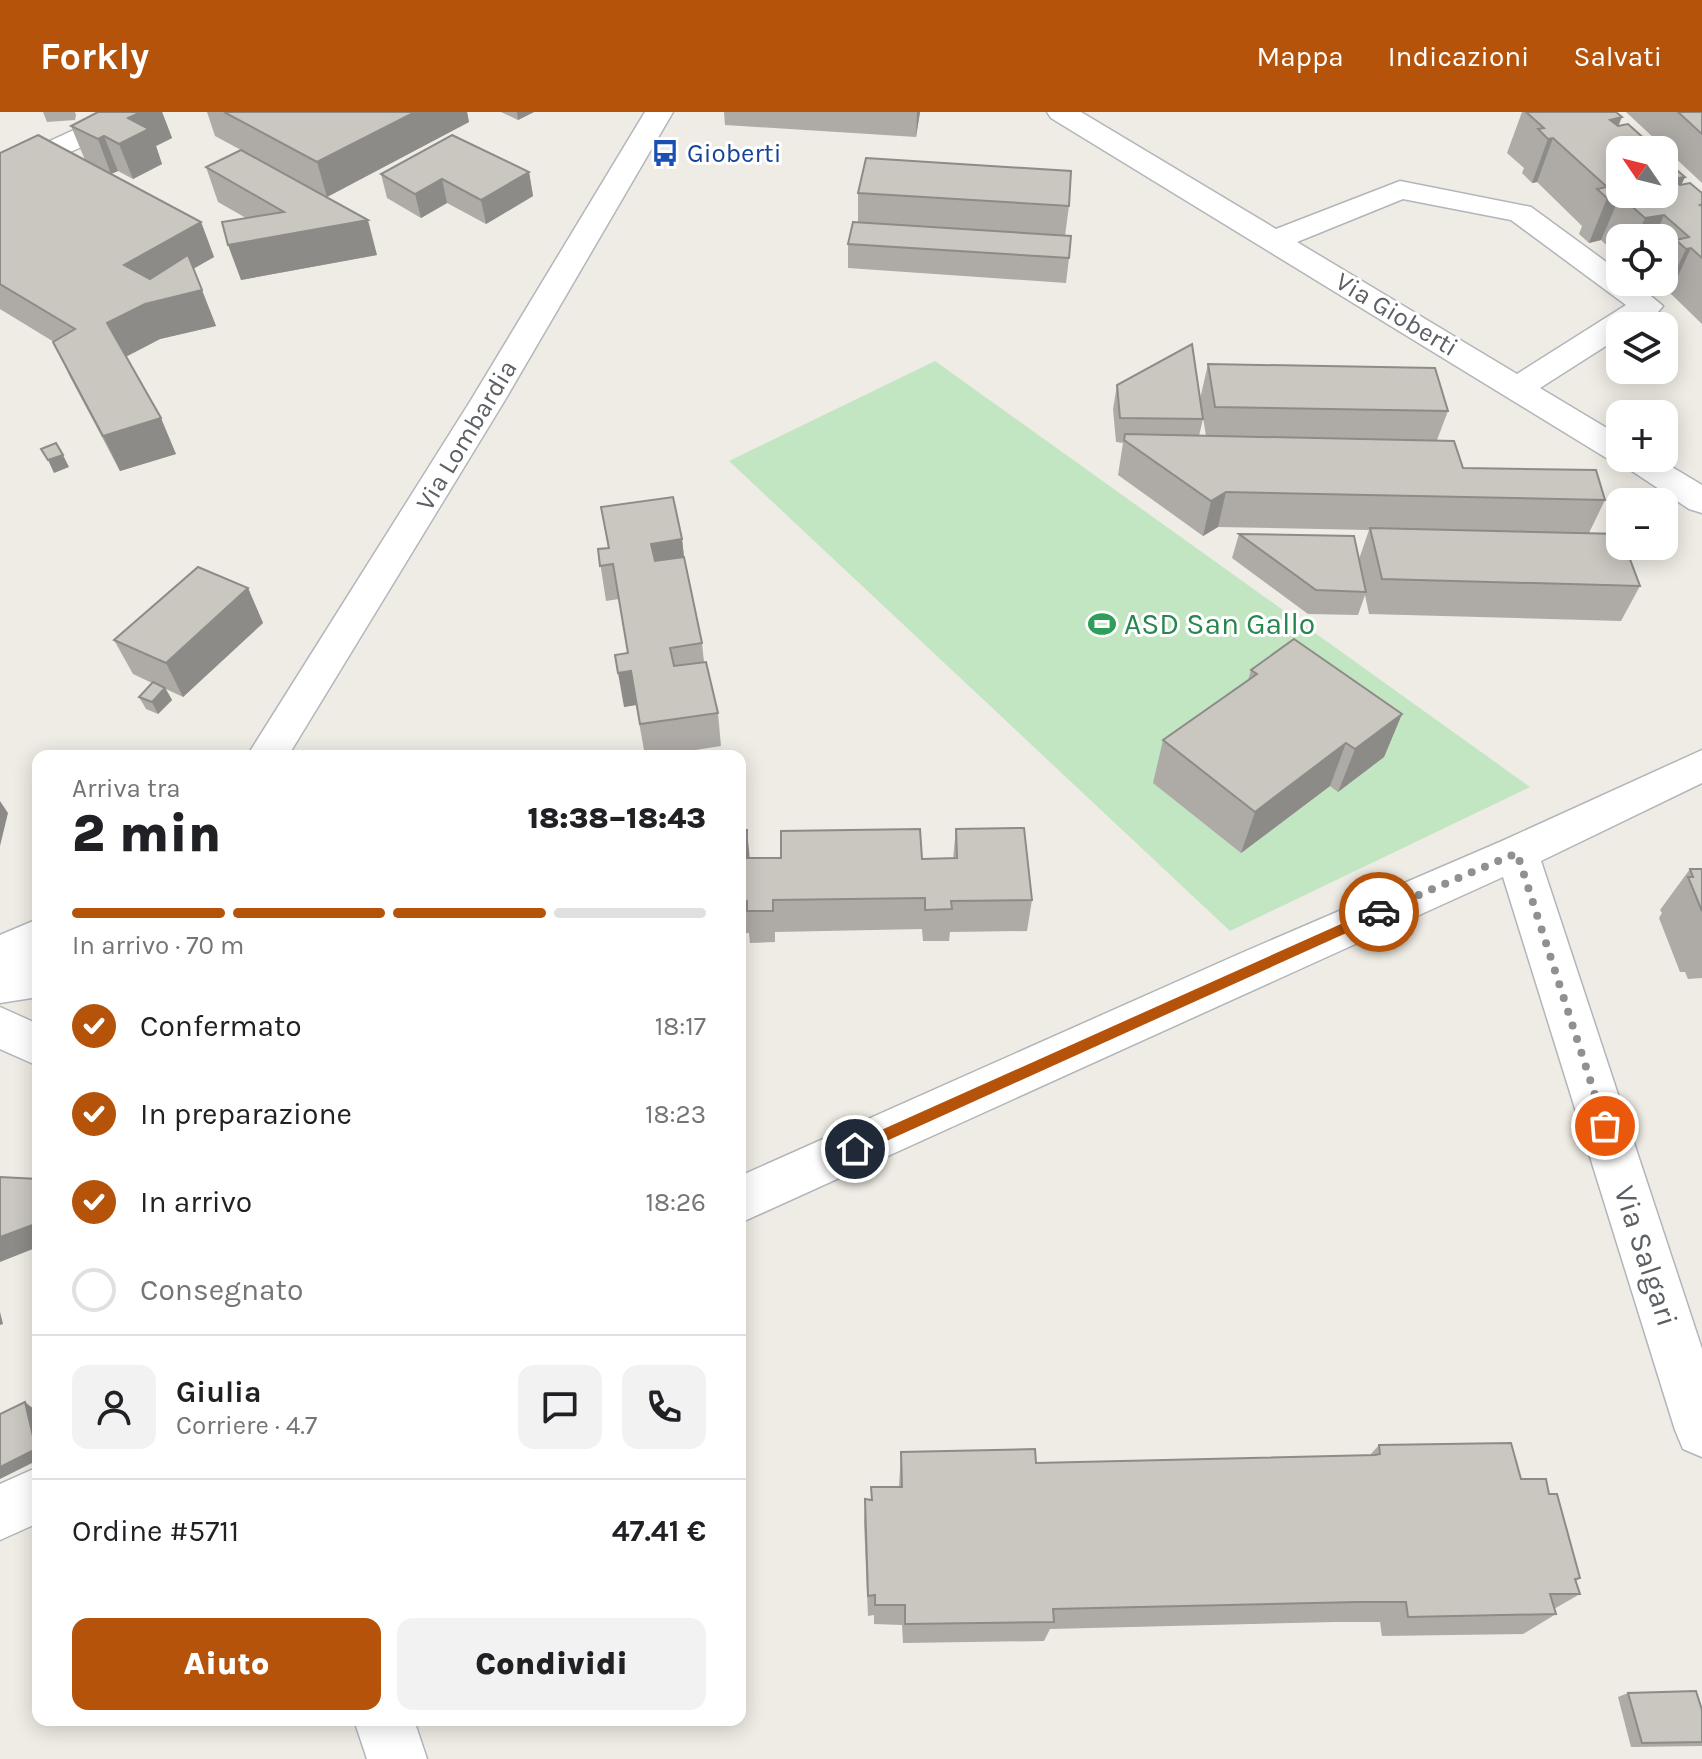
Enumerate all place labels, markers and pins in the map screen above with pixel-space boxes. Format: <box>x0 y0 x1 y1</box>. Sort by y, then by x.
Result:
bus stop icon: Gioberti <box>650 138 680 168</box>
place label: Gioberti <box>687 138 781 169</box>
place label: ASD San Gallo <box>1124 606 1315 642</box>
sports icon: ASD San Gallo <box>1087 609 1117 639</box>
pin <box>1571 1092 1639 1160</box>
pin <box>821 1115 889 1183</box>

